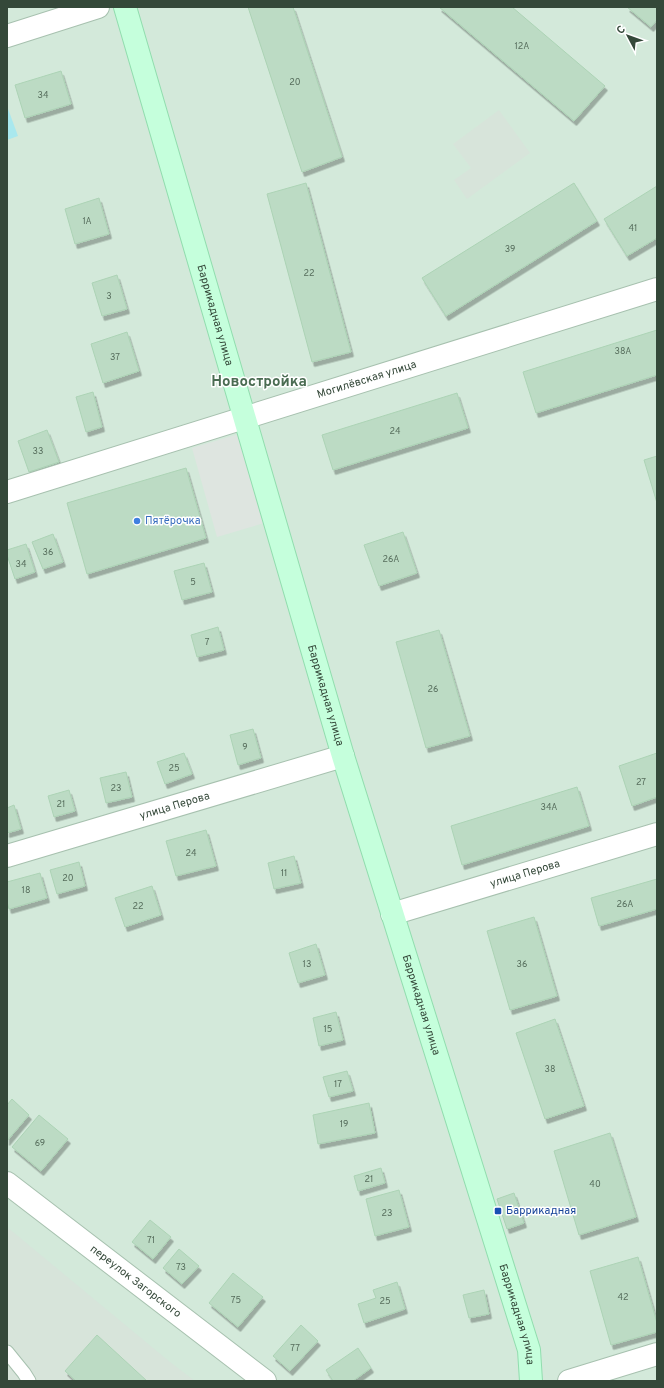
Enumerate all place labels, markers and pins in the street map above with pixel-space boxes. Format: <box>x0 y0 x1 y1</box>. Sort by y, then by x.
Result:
place label: Пятёрочка <box>145 514 201 528</box>
marker: Пятёрочка <box>132 516 142 526</box>
place label: Баррикадная <box>506 1204 576 1218</box>
marker: Баррикадная <box>493 1206 503 1216</box>

